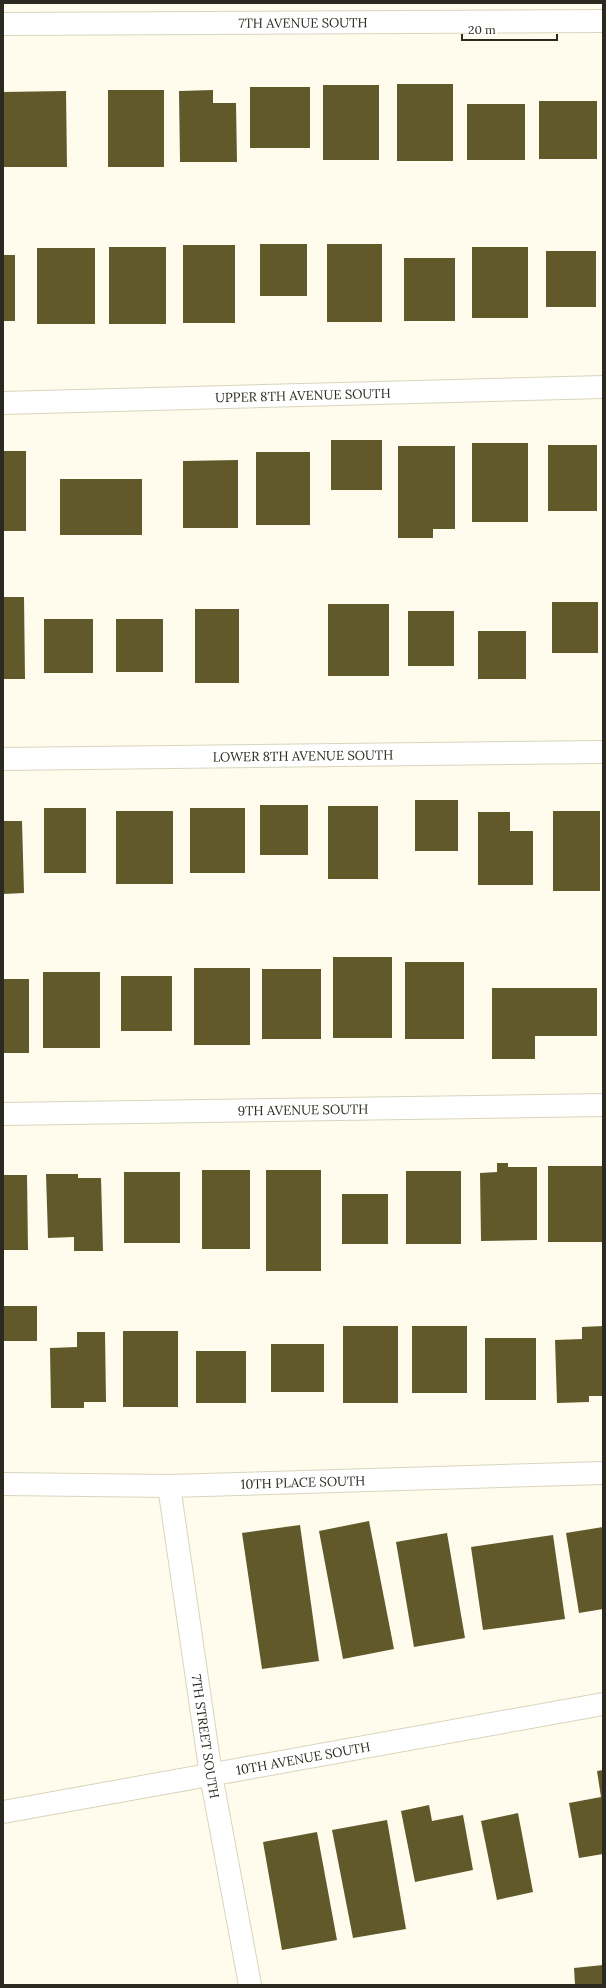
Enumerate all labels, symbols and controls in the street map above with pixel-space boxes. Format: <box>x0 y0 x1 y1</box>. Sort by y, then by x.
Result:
street label: 7TH AVENUE SOUTH <box>238 14 368 31</box>
scale bar <box>462 16 557 42</box>
text: 20 m <box>468 22 496 37</box>
street label: UPPER 8TH AVENUE SOUTH <box>215 384 391 406</box>
street label: LOWER 8TH AVENUE SOUTH <box>213 746 393 765</box>
street label: 9TH AVENUE SOUTH <box>237 1100 368 1119</box>
street label: 10TH PLACE SOUTH <box>240 1472 366 1492</box>
street label: 7TH STREET SOUTH <box>188 1673 224 1800</box>
street label: 10TH AVENUE SOUTH <box>235 1738 372 1778</box>

